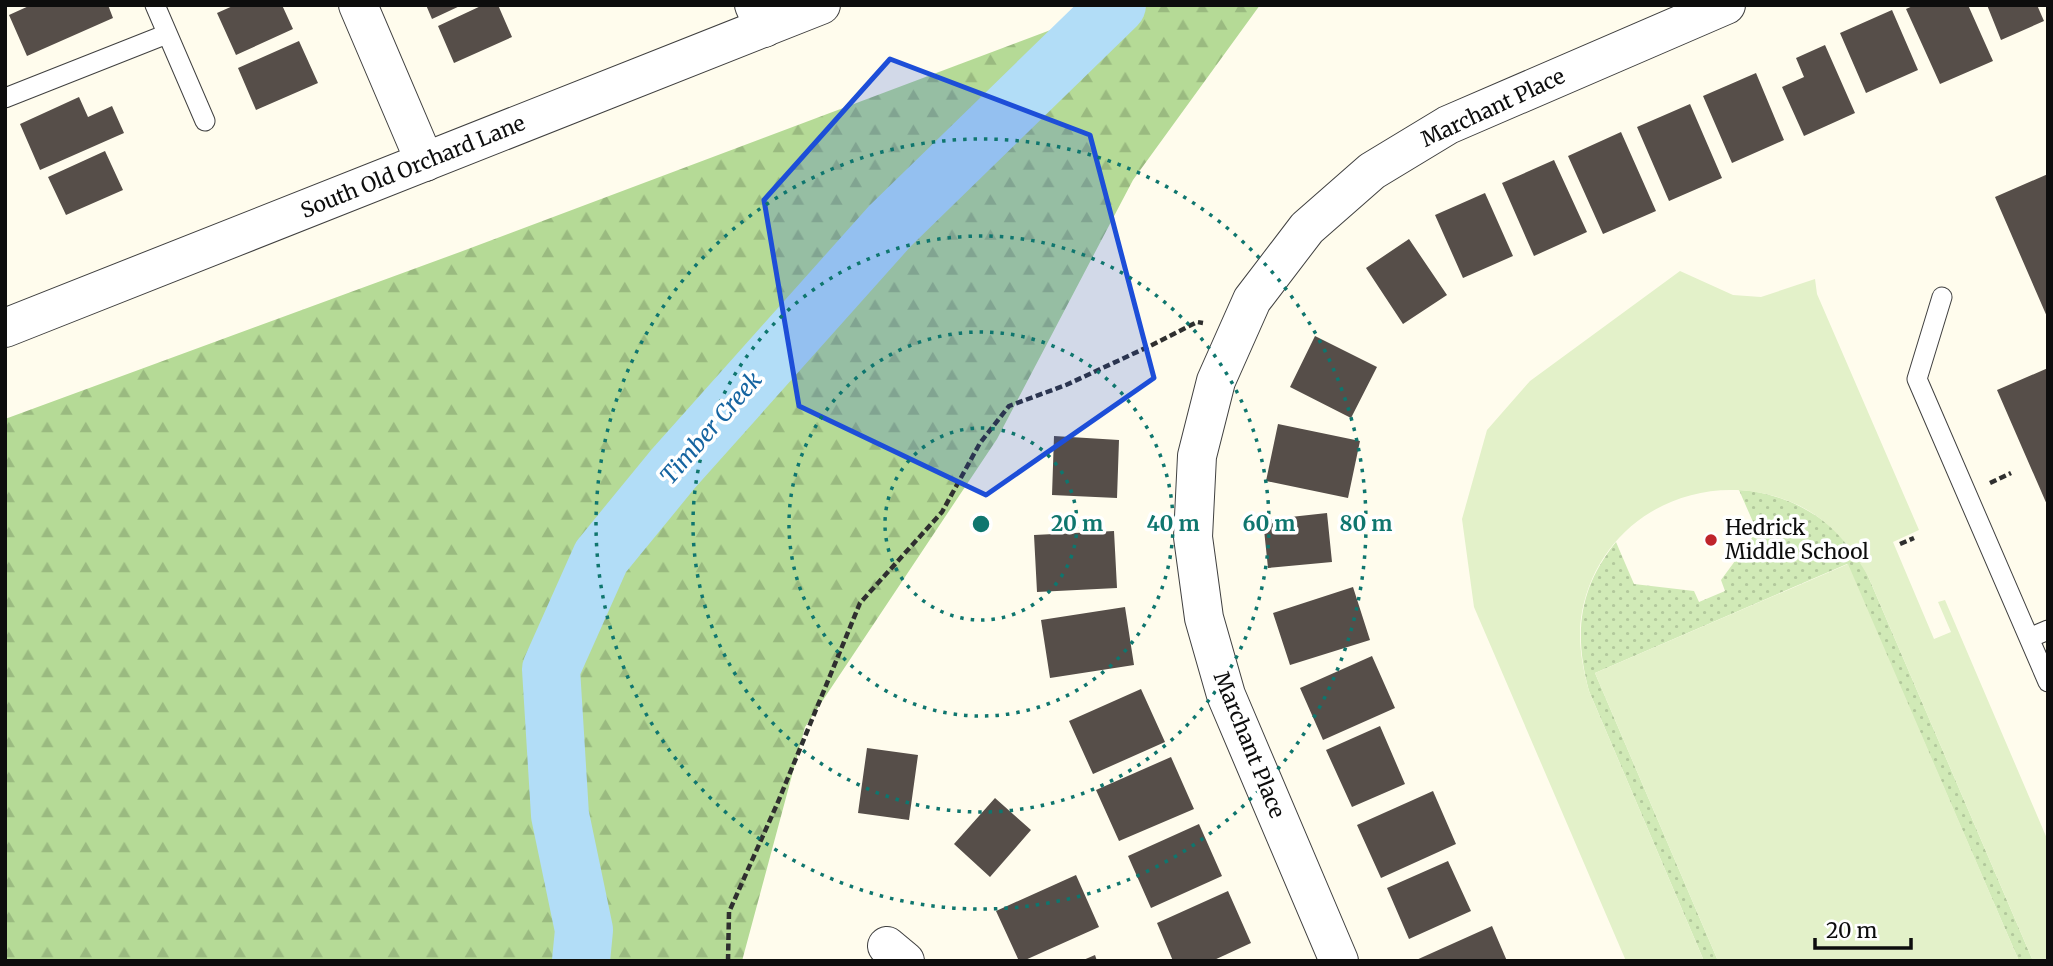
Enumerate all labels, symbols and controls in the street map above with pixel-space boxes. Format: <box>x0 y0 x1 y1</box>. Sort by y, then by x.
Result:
street label: Marchant Place <box>1417 62 1569 153</box>
street label: South Old Orchard Lane <box>297 109 529 224</box>
water label: Timber Creek <box>654 365 768 490</box>
text: 20 m <box>1051 510 1103 537</box>
text: 40 m <box>1146 510 1200 537</box>
text: 60 m <box>1243 510 1295 537</box>
text: 80 m <box>1340 510 1392 537</box>
centre of rings <box>969 512 993 536</box>
place label: Hedrick Middle School <box>1725 514 1869 565</box>
marker: Hedrick Middle School <box>1703 532 1719 548</box>
street label: Marchant Place <box>1208 668 1291 822</box>
scale bar <box>1815 906 1911 950</box>
text: 20 m <box>1826 917 1878 944</box>

